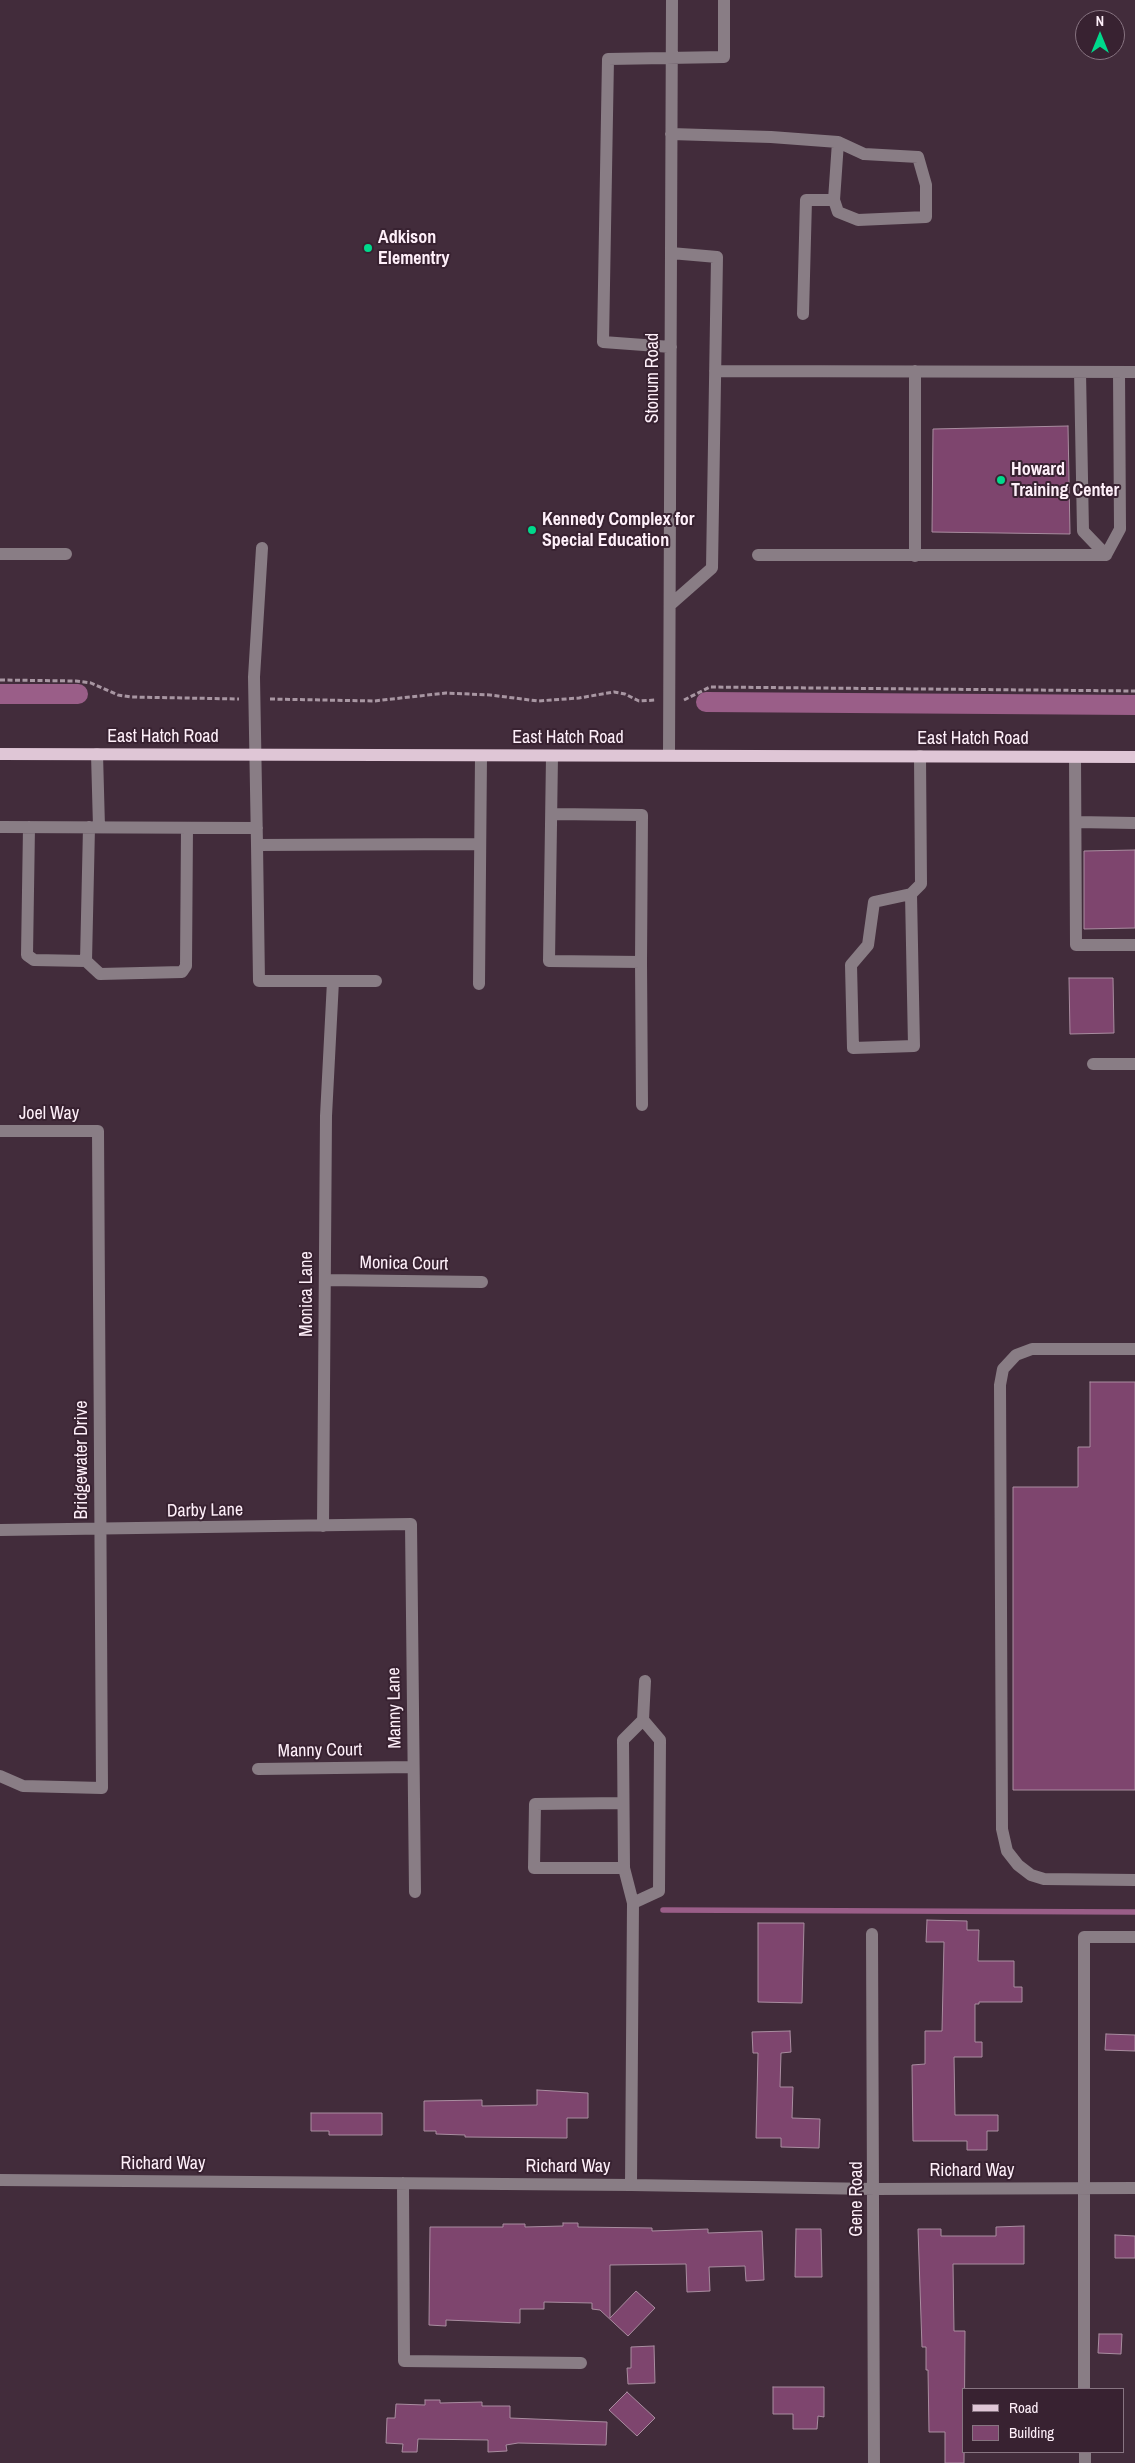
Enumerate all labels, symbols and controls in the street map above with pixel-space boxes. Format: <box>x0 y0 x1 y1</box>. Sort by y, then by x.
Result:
north arrow <box>1075 10 1125 60</box>
text: N <box>1096 12 1104 30</box>
place label: Adkison Elementry <box>378 227 449 270</box>
marker: Adkison Elementry <box>362 242 374 254</box>
street label: Stonum Road <box>642 333 664 423</box>
place label: Howard Training Center <box>1011 459 1119 502</box>
marker: Howard Training Center <box>995 474 1007 486</box>
place label: Kennedy Complex for Special Education <box>542 509 695 552</box>
marker: Kennedy Complex for Special Education <box>526 524 538 536</box>
street label: East Hatch Road <box>107 726 219 748</box>
street label: East Hatch Road <box>512 727 624 749</box>
street label: East Hatch Road <box>917 728 1029 750</box>
street label: Joel Way <box>19 1103 79 1125</box>
street label: Monica Lane <box>296 1251 318 1337</box>
street label: Monica Court <box>360 1252 448 1276</box>
street label: Bridgewater Drive <box>71 1401 93 1519</box>
street label: Darby Lane <box>167 1500 243 1522</box>
street label: Manny Lane <box>383 1667 407 1749</box>
street label: Manny Court <box>278 1739 362 1763</box>
street label: Richard Way <box>121 2153 205 2175</box>
street label: Richard Way <box>526 2156 610 2178</box>
street label: Richard Way <box>930 2160 1014 2182</box>
street label: Gene Road <box>846 2161 868 2237</box>
legend <box>962 2388 1125 2453</box>
text: Road <box>1009 2397 1038 2418</box>
text: Building <box>1009 2422 1054 2443</box>

